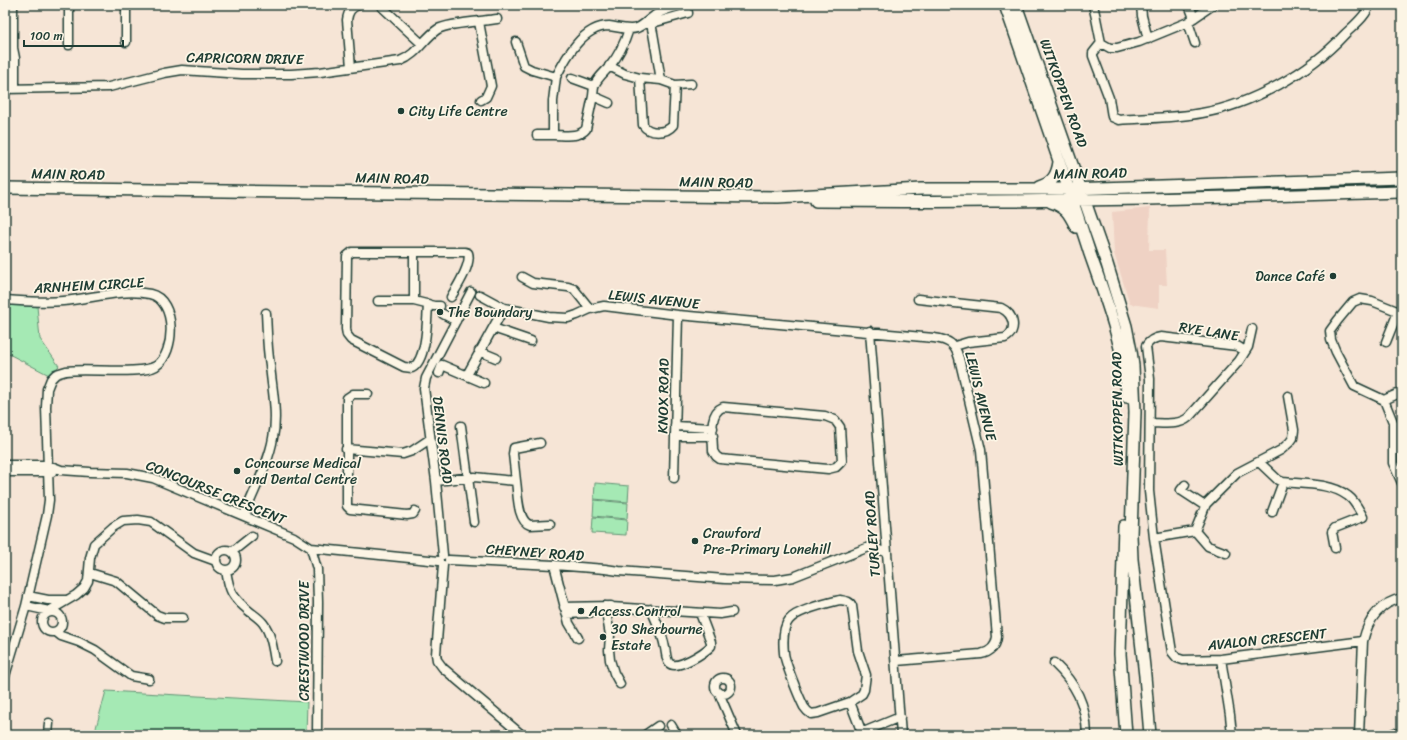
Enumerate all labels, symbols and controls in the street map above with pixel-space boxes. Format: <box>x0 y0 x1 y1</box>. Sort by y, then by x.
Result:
scale bar <box>24 22 123 48</box>
text: 100 m <box>30 25 63 47</box>
street label: WITKOPPEN ROAD <box>1032 35 1095 152</box>
street label: CAPRICORN DRIVE <box>186 45 305 72</box>
place label: City Life Centre <box>409 99 508 124</box>
marker: City Life Centre <box>396 106 406 116</box>
street label: MAIN ROAD <box>1053 160 1128 187</box>
street label: MAIN ROAD <box>31 161 106 188</box>
street label: MAIN ROAD <box>355 165 430 192</box>
street label: MAIN ROAD <box>679 169 754 196</box>
place label: Dance Café <box>1255 264 1325 289</box>
street label: ARNHEIM CIRCLE <box>32 270 146 301</box>
marker: Dance Café <box>1328 271 1338 281</box>
street label: LEWIS AVENUE <box>607 282 702 317</box>
place label: The Boundary <box>448 300 533 325</box>
marker: The Boundary <box>435 307 445 317</box>
street label: RYE LANE <box>1177 314 1242 349</box>
street label: LEWIS AVENUE <box>957 349 1004 445</box>
street label: WITKOPPEN ROAD <box>1104 351 1131 466</box>
street label: KNOX ROAD <box>650 358 677 434</box>
street label: DENNIS ROAD <box>425 395 460 486</box>
place label: Concourse Medical and Dental Centre <box>245 451 362 492</box>
street label: CONCOURSE CRESCENT <box>142 453 291 533</box>
marker: Concourse Medical and Dental Centre <box>232 466 242 476</box>
street label: TURLEY ROAD <box>857 489 888 578</box>
place label: Crawford Pre-Primary Lonehill <box>703 521 832 562</box>
marker: Crawford Pre-Primary Lonehill <box>690 536 700 546</box>
street label: CHEYNEY ROAD <box>485 537 585 568</box>
street label: CRESTWOOD DRIVE <box>292 580 317 701</box>
place label: Access Control <box>588 599 682 624</box>
marker: Access Control <box>576 606 586 616</box>
place label: 30 Sherbourne Estate <box>611 617 703 658</box>
street label: AVALON CRESCENT <box>1205 621 1329 658</box>
marker: 30 Sherbourne Estate <box>598 632 608 642</box>

